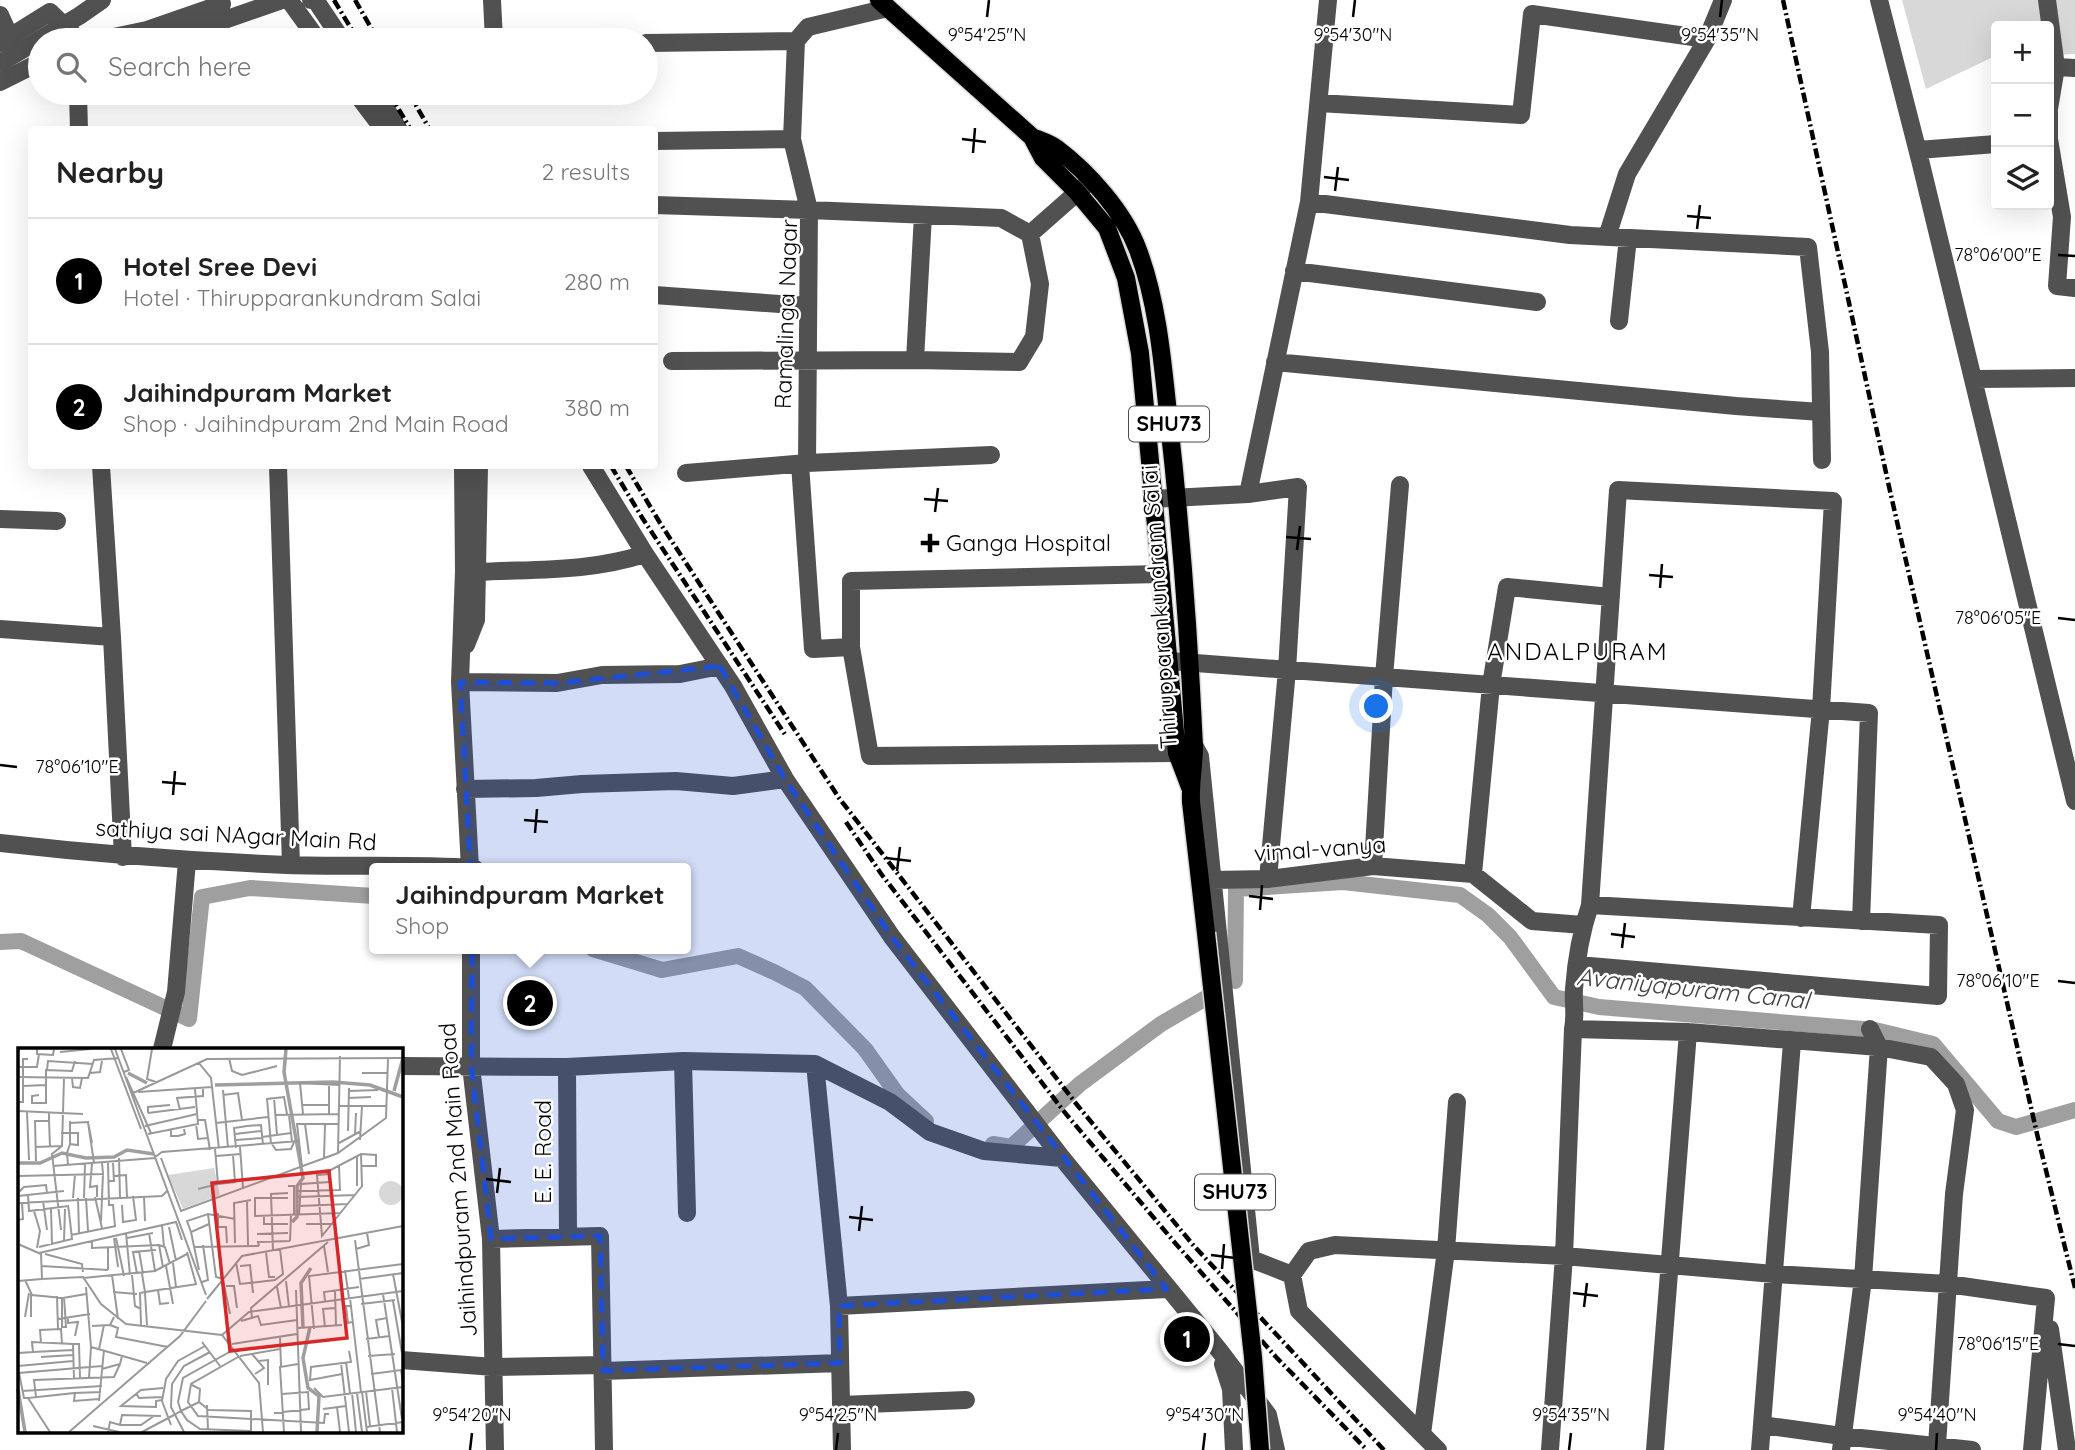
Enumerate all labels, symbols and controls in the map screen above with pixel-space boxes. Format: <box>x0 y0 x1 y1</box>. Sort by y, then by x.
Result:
map controls <box>1991 21 2054 210</box>
button: + <box>1991 21 2054 84</box>
text: 9°54'25"N <box>948 23 1026 46</box>
text: 9°54'30"N <box>1314 23 1392 46</box>
text: 9°54'35"N <box>1681 23 1759 46</box>
search box <box>28 28 658 105</box>
icon: search <box>52 48 90 86</box>
text: Search here <box>108 50 252 83</box>
button: − <box>1991 84 2054 147</box>
button: layers <box>1991 147 2054 210</box>
text: Nearby <box>56 153 164 191</box>
text: 2 results <box>541 157 630 186</box>
street label: Ramalinga Nagar <box>768 218 803 409</box>
text: 78°06'00"E <box>1954 243 2042 266</box>
text: Hotel Sree Devi <box>123 250 317 283</box>
text: 1 <box>75 267 83 296</box>
text: 280 m <box>564 267 630 296</box>
text: Hotel · Thirupparankundram Salai <box>123 283 481 312</box>
text: Jaihindpuram Market <box>123 376 392 409</box>
text: 2 <box>72 393 86 422</box>
text: 380 m <box>565 393 630 422</box>
road number: SHU73 <box>1129 406 1209 442</box>
text: Shop · Jaihindpuram 2nd Main Road <box>123 409 509 438</box>
street label: Thirupparankundram Salai <box>1134 464 1183 750</box>
place label: Ganga Hospital <box>946 528 1111 557</box>
marker: Ganga Hospital <box>920 533 940 553</box>
text: 78°06'05"E <box>1955 606 2041 629</box>
district label: ANDALPURAM <box>1487 636 1669 666</box>
your location <box>1359 689 1393 723</box>
text: 78°06'10"E <box>35 755 119 778</box>
street label: sathiya sai NAgar Main Rd <box>95 813 377 856</box>
street label: vimal-vanya <box>1253 829 1387 868</box>
popup <box>369 863 691 954</box>
text: Jaihindpuram Market <box>395 878 665 911</box>
text: Shop <box>395 911 449 940</box>
water label: Avaniyapuram Canal <box>1575 961 1813 1015</box>
text: 78°06'10"E <box>1956 969 2040 992</box>
pin: 2 <box>507 977 553 1029</box>
street label: Jaihindpuram 2nd Main Road <box>432 1022 483 1338</box>
inset map <box>18 1048 402 1432</box>
street label: E. E. Road <box>528 1100 557 1204</box>
road number: SHU73 <box>1195 1174 1275 1210</box>
pin: 1 <box>1164 1313 1210 1365</box>
text: 78°06'15"E <box>1957 1332 2039 1355</box>
text: 9°54'20"N <box>432 1403 512 1426</box>
text: 9°54'25"N <box>799 1403 877 1426</box>
text: 9°54'30"N <box>1166 1403 1244 1426</box>
text: 9°54'35"N <box>1532 1403 1610 1426</box>
text: 9°54'40"N <box>1898 1403 1976 1426</box>

